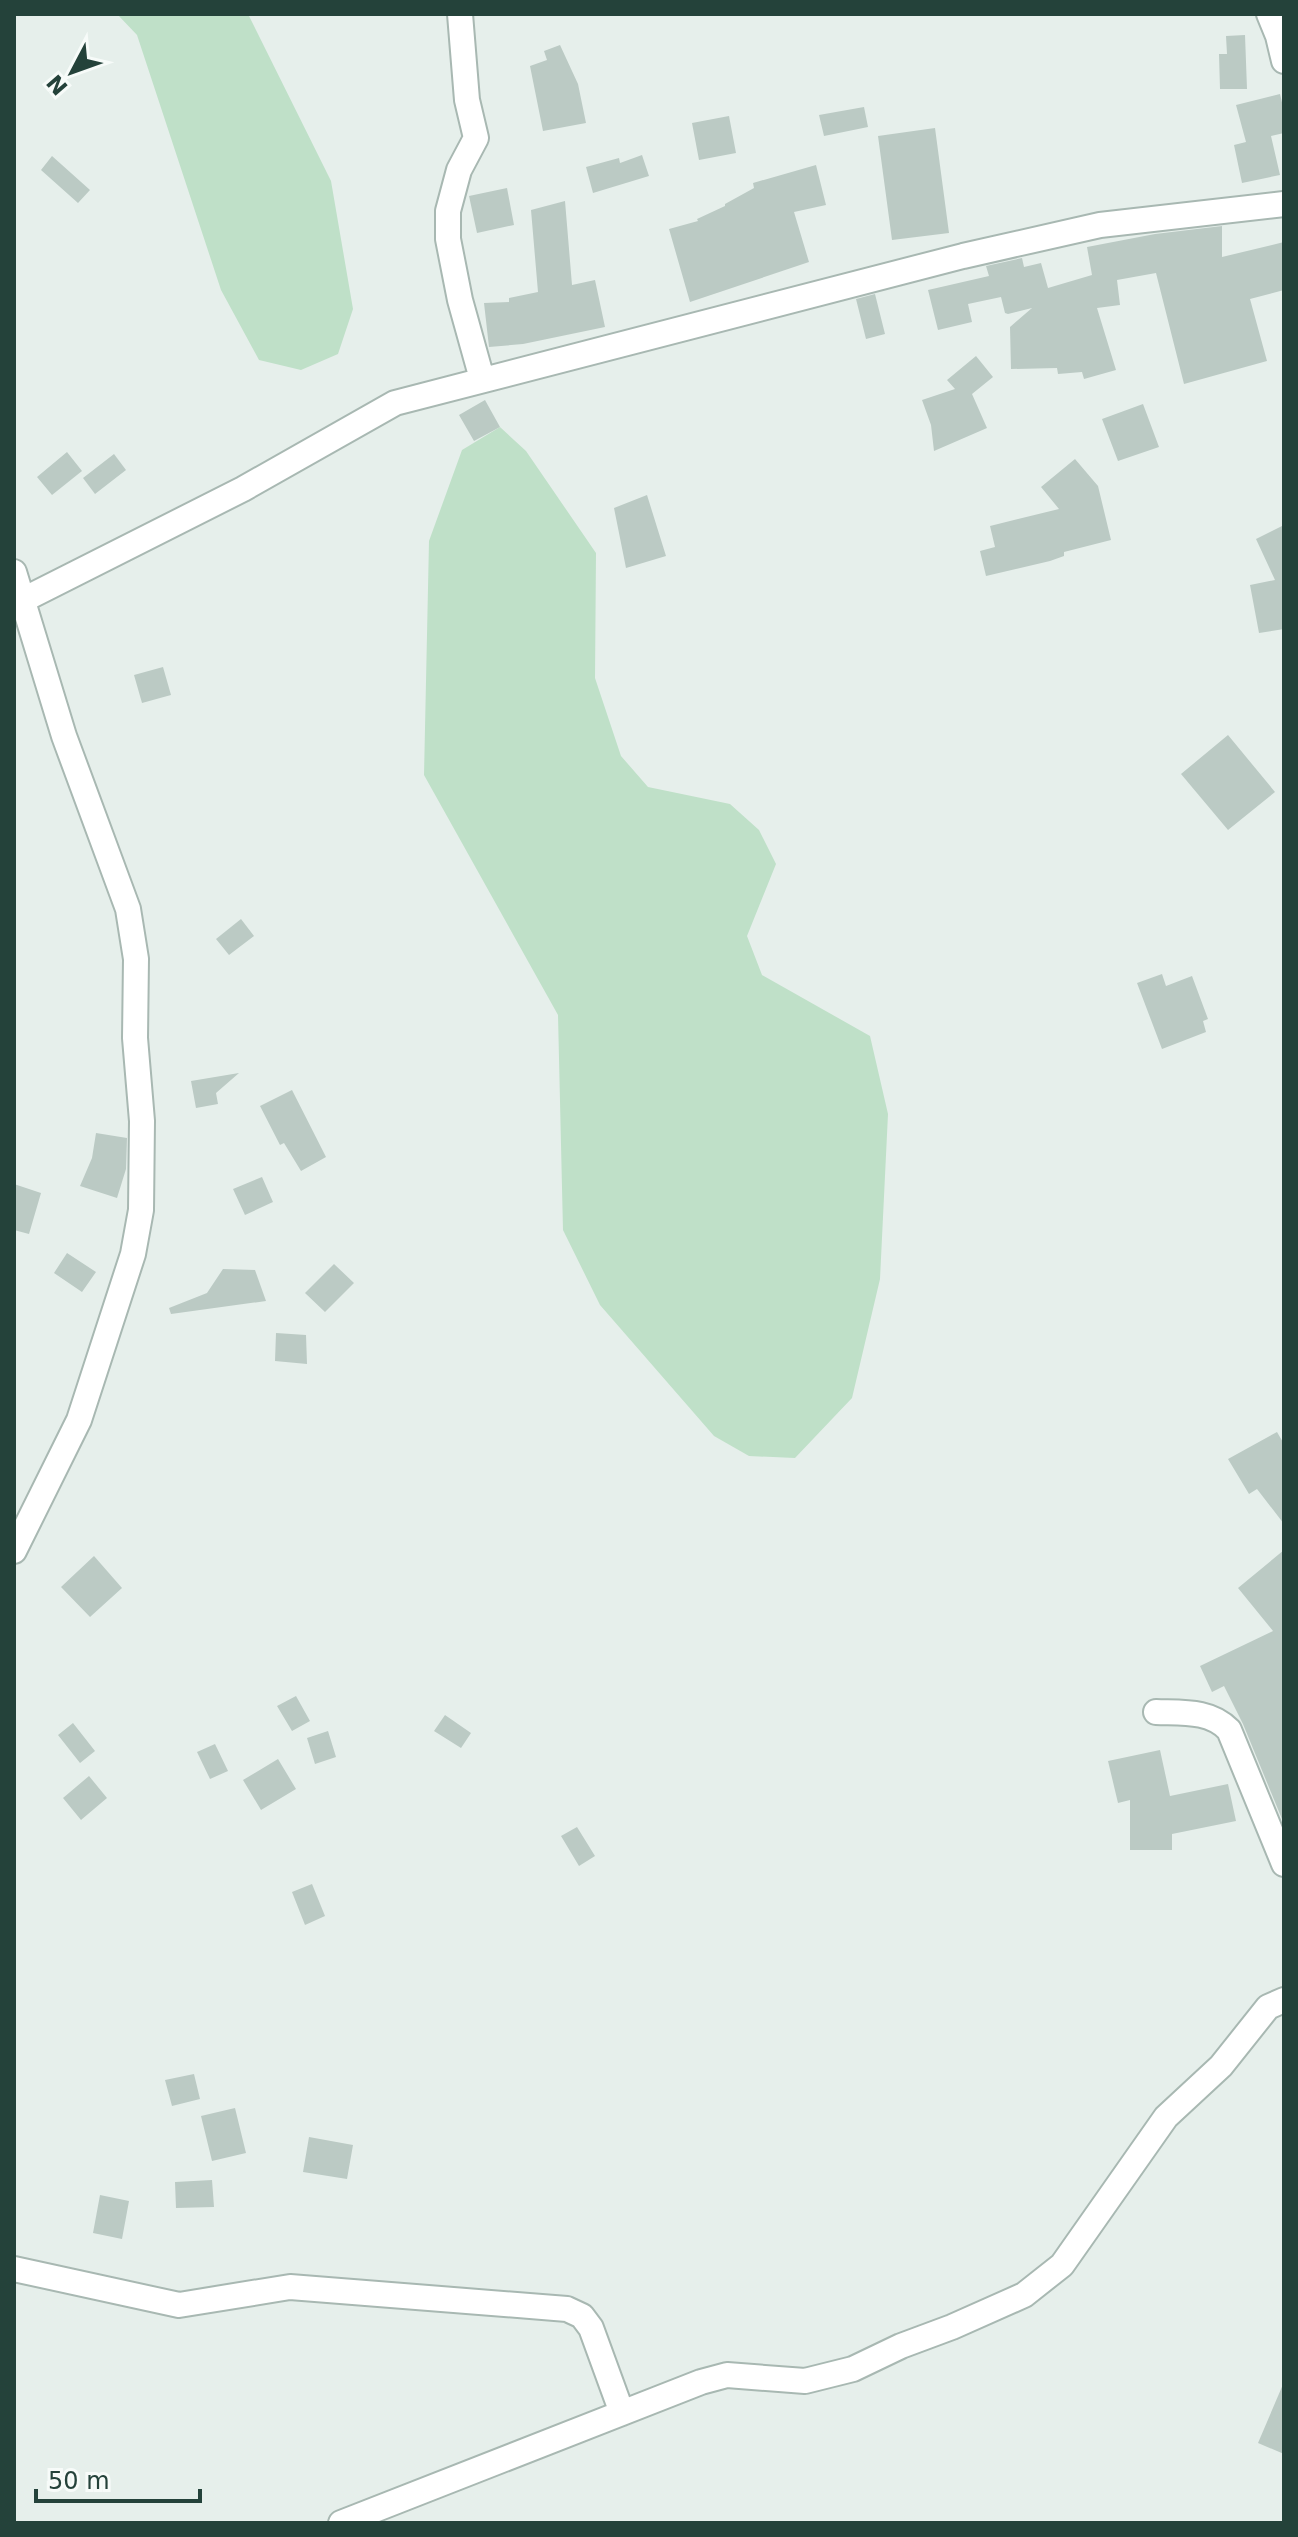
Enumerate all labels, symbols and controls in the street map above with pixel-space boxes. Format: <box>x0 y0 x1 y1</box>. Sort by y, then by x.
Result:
north arrow <box>32 32 112 112</box>
text: N <box>42 70 73 100</box>
scale bar <box>36 2453 200 2503</box>
text: 50 m <box>48 2467 110 2495</box>

